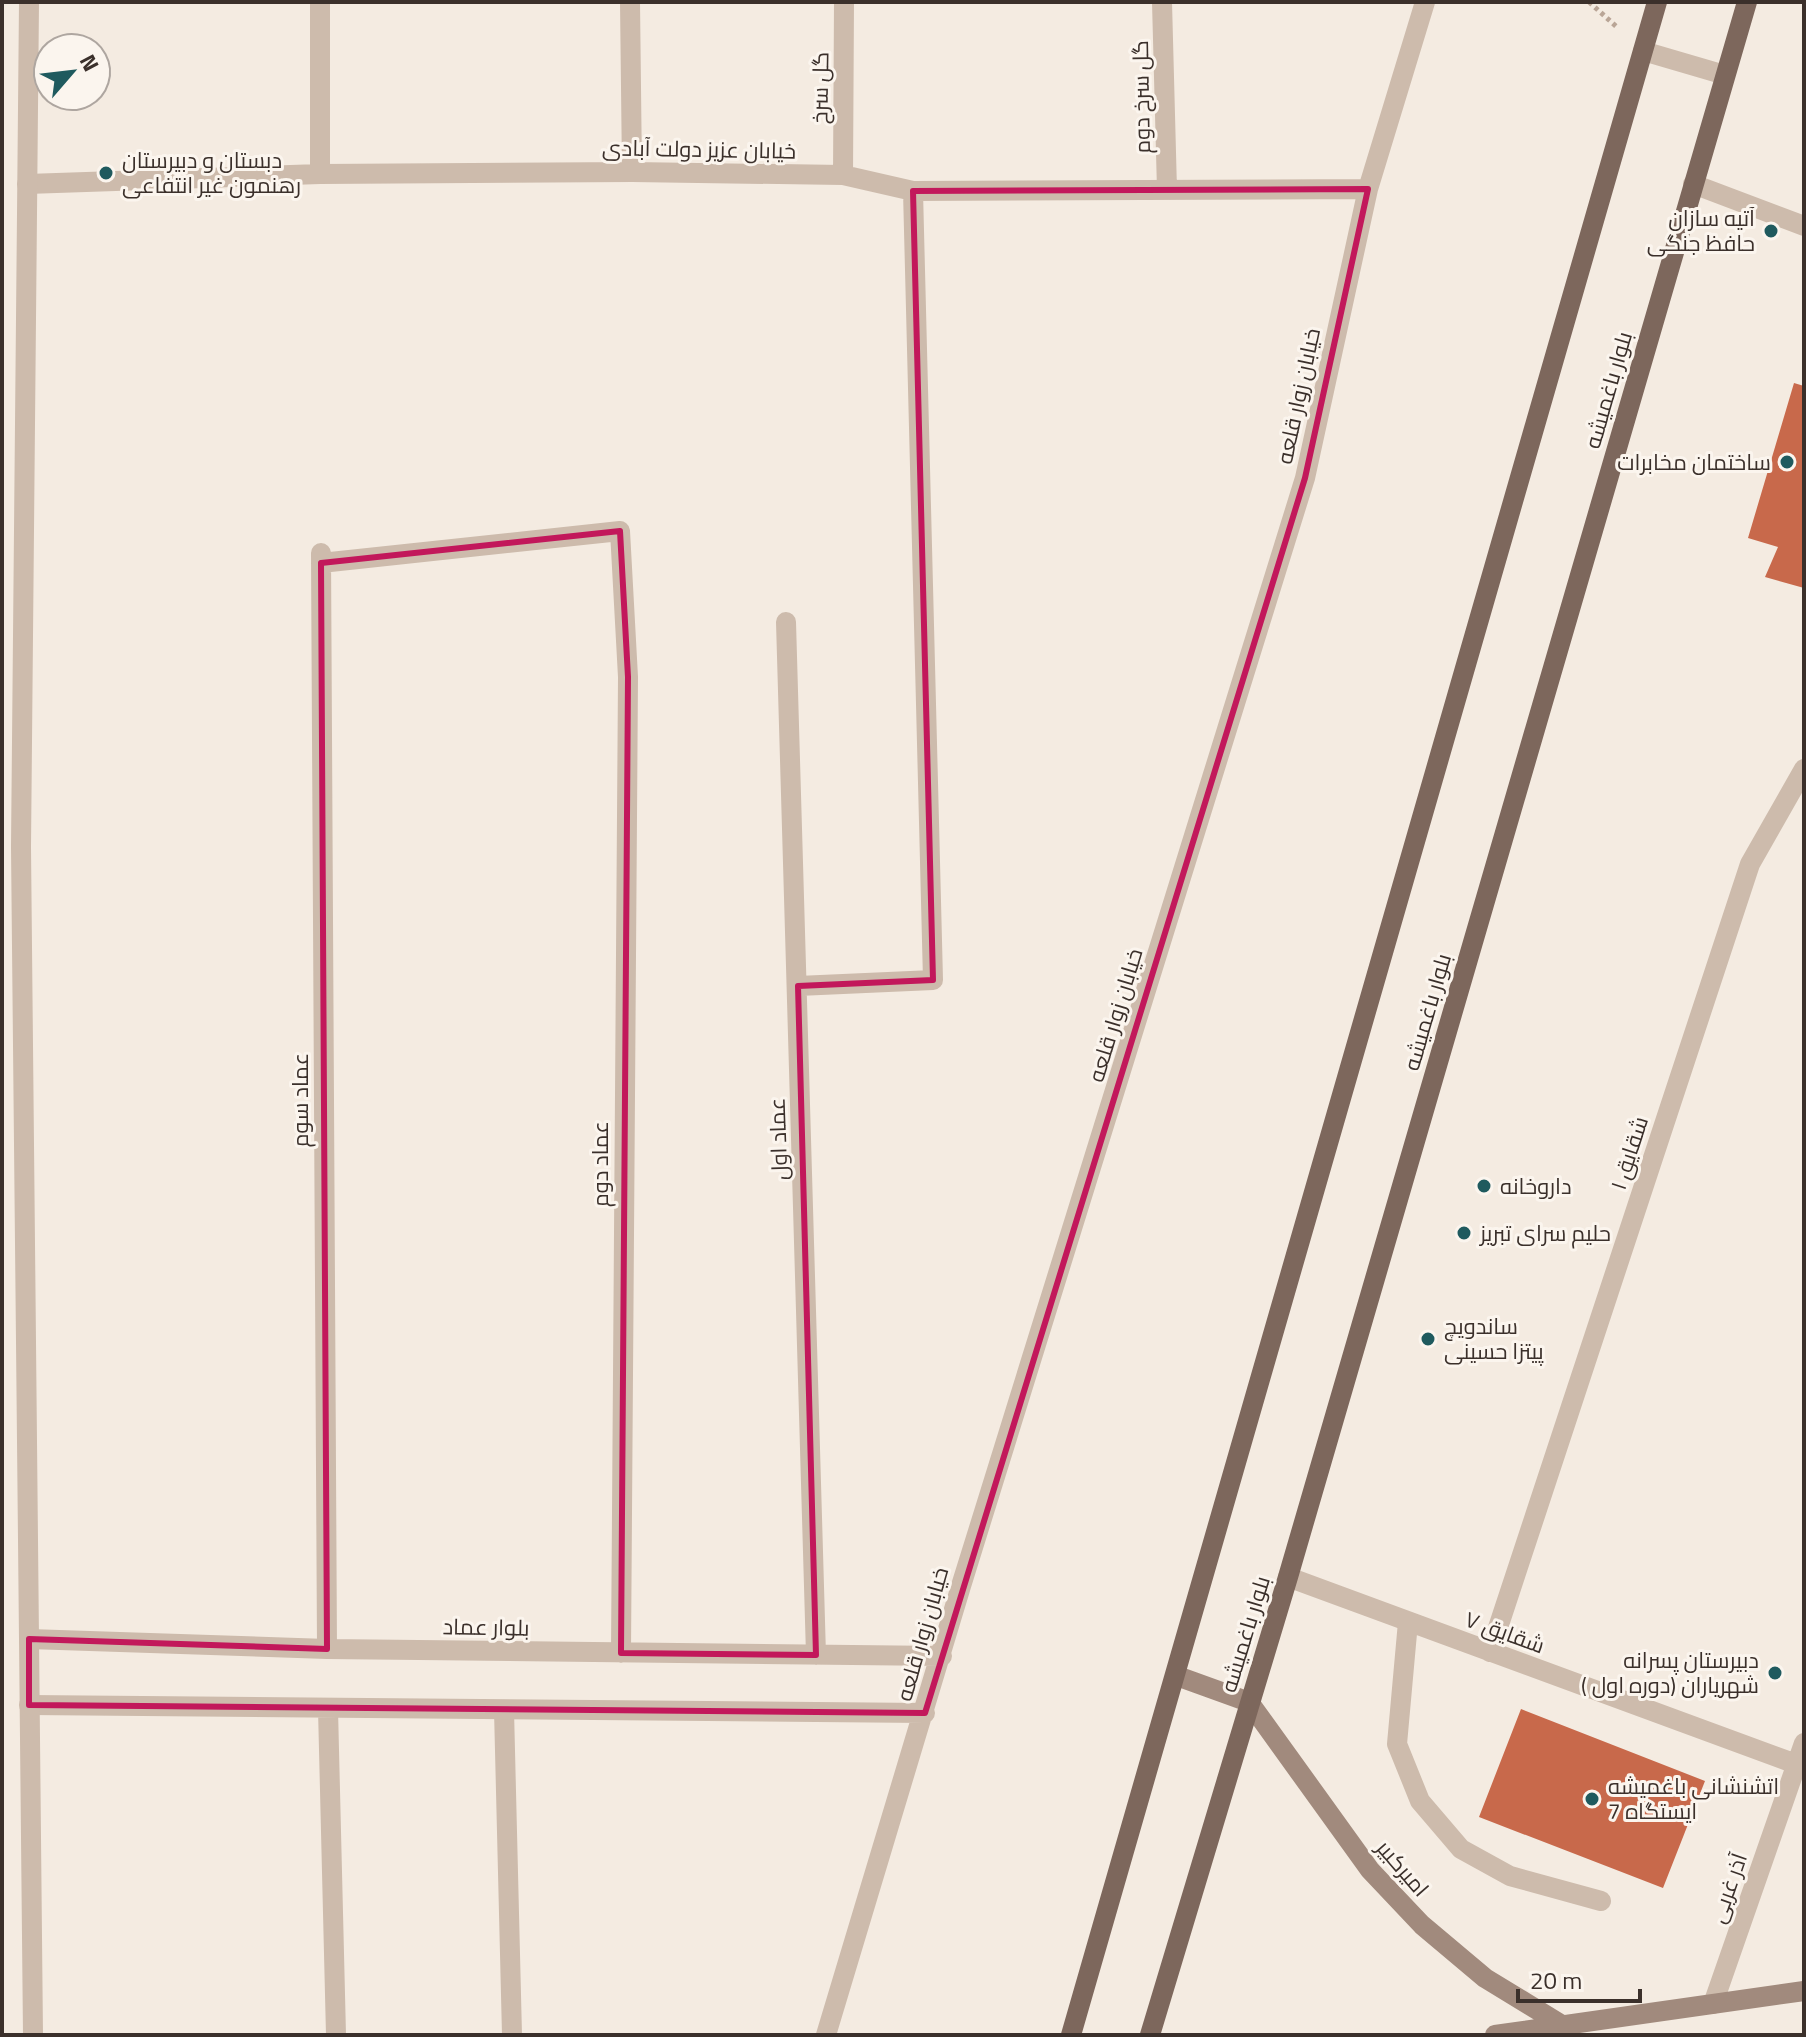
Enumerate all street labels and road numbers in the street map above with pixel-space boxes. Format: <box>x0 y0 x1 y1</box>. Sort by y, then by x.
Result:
street label: گل سرخ دوم <box>1123 40 1159 154</box>
street label: گل سرخ <box>802 52 838 124</box>
street label: خیابان عزیز دولت آبادی <box>602 130 796 168</box>
street label: خیابان زوار قلعه <box>1267 325 1329 467</box>
street label: بلوار باغمیشه <box>1575 328 1641 452</box>
street label: خیابان زوار قلعه <box>1079 944 1151 1086</box>
street label: بلوار باغمیشه <box>1394 950 1460 1074</box>
street label: عماد سوم <box>283 1053 317 1147</box>
street label: عماد اول <box>760 1097 796 1181</box>
street label: شقایق ۱ <box>1601 1112 1657 1194</box>
street label: عماد دوم <box>583 1121 617 1207</box>
street label: خیابان زوار قلعه <box>887 1563 957 1705</box>
street label: بلوار باغمیشه <box>1211 1572 1279 1696</box>
street label: شقایق ۷ <box>1460 1602 1550 1662</box>
street label: بلوار عماد <box>442 1609 530 1645</box>
street label: امیرکبیر <box>1367 1830 1438 1904</box>
street label: آذر غربی <box>1700 1848 1756 1928</box>

